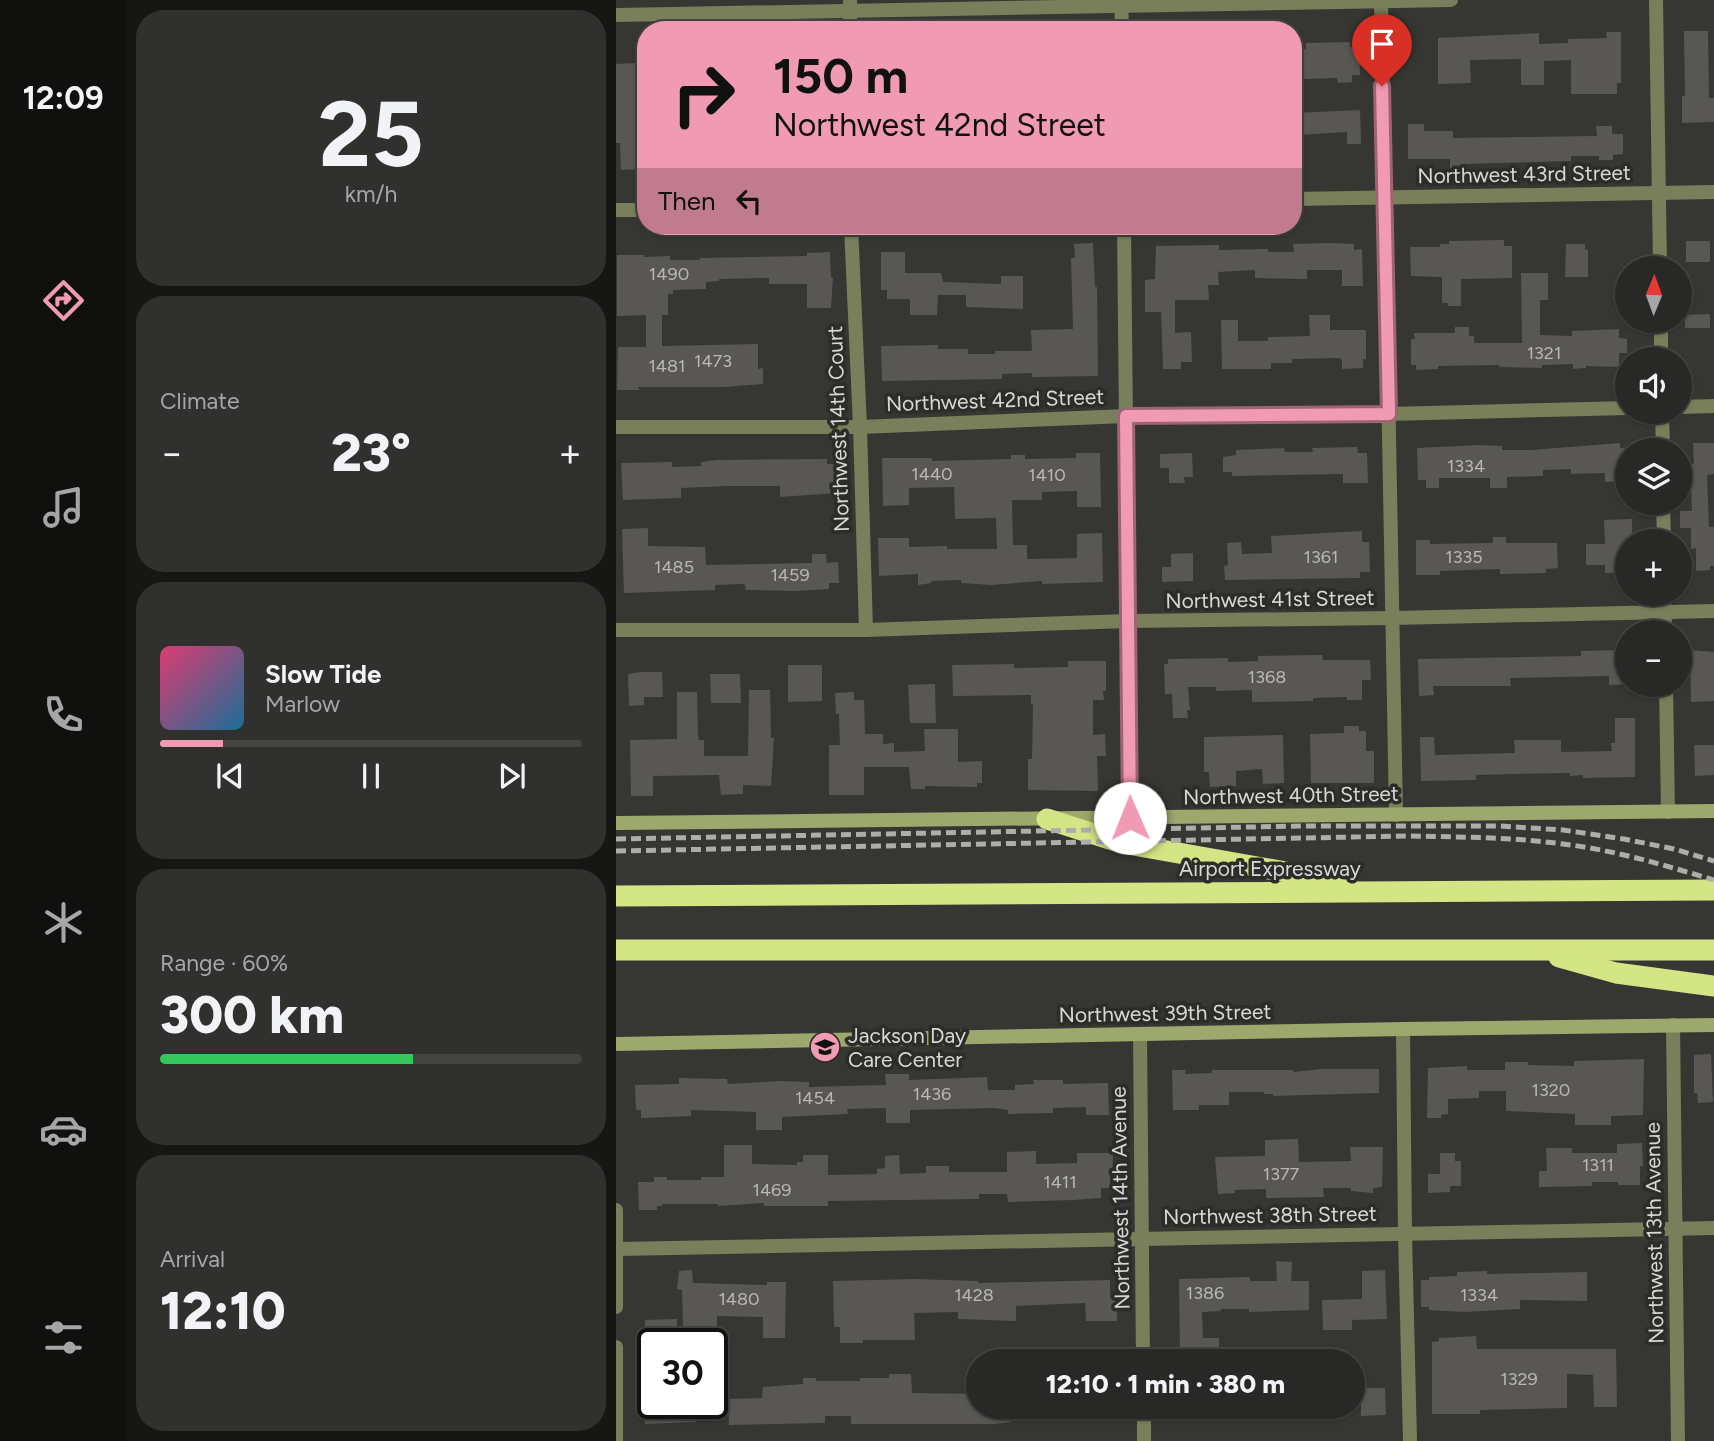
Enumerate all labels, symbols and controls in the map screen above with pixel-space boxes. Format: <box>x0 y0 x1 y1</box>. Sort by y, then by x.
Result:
pin <box>1352 14 1412 86</box>
icon: arrive <box>1363 25 1401 63</box>
text: 150 m <box>773 46 908 105</box>
icon: right <box>658 49 749 140</box>
text: 12:09 <box>23 79 103 117</box>
text: 25 <box>318 80 424 189</box>
text: Northwest 42nd Street <box>773 106 1106 144</box>
street label: Northwest 43rd Street <box>1417 160 1631 188</box>
text: km/h <box>345 180 397 208</box>
icon: left <box>730 182 768 220</box>
text: Then <box>658 185 716 217</box>
north arrow <box>1615 256 1692 332</box>
map controls <box>1615 256 1692 697</box>
house number: 1490 <box>649 263 689 285</box>
icon: directions <box>39 276 88 325</box>
street label: Northwest 14th Court <box>822 325 854 533</box>
house number: 1321 <box>1527 342 1561 364</box>
button: sound <box>1615 347 1692 424</box>
house number: 1473 <box>694 350 732 372</box>
house number: 1481 <box>648 355 686 377</box>
street label: Northwest 42nd Street <box>885 384 1105 416</box>
text: Climate <box>160 387 239 415</box>
text: 23° <box>331 422 411 484</box>
text: − <box>160 430 184 476</box>
text: + <box>558 430 582 476</box>
button: layers <box>1615 438 1692 515</box>
house number: 1334 <box>1447 455 1485 477</box>
house number: 1440 <box>911 463 953 485</box>
house number: 1410 <box>1028 464 1066 486</box>
icon: music <box>39 483 88 532</box>
button: + <box>1615 529 1692 606</box>
house number: 1361 <box>1304 546 1338 568</box>
house number: 1335 <box>1445 546 1483 568</box>
house number: 1485 <box>654 556 694 578</box>
house number: 1459 <box>770 564 810 586</box>
street label: Northwest 41st Street <box>1165 585 1375 613</box>
button: − <box>1615 620 1692 697</box>
text: Slow Tide <box>265 658 381 690</box>
house number: 1368 <box>1248 666 1286 688</box>
icon: phone <box>39 690 88 739</box>
text: Marlow <box>265 690 340 718</box>
icon: previous <box>211 757 249 795</box>
icon: pause <box>352 757 390 795</box>
icon: next <box>493 757 531 795</box>
position arrow <box>1093 781 1167 855</box>
street label: Northwest 40th Street <box>1183 781 1399 809</box>
street label: Airport Expressway <box>1179 856 1361 881</box>
icon: climate <box>39 898 88 947</box>
text: Range · 60% <box>160 949 288 977</box>
text: 300 km <box>160 984 344 1046</box>
street label: Northwest 39th Street <box>1059 999 1272 1027</box>
place label: Jackson Day Care Center <box>848 1023 966 1072</box>
school or university icon: Jackson Day Care Center <box>808 1030 842 1064</box>
house number: 1320 <box>1532 1079 1570 1101</box>
house number: 1436 <box>913 1083 951 1105</box>
street label: Northwest 14th Avenue <box>1106 1086 1134 1310</box>
house number: 1454 <box>795 1087 835 1109</box>
icon: car <box>39 1105 88 1154</box>
street label: Northwest 13th Avenue <box>1640 1122 1668 1344</box>
house number: 1311 <box>1582 1154 1614 1176</box>
house number: 1377 <box>1263 1163 1300 1185</box>
house number: 1411 <box>1043 1171 1077 1193</box>
house number: 1469 <box>753 1179 792 1201</box>
street label: Northwest 38th Street <box>1163 1201 1377 1229</box>
text: Arrival <box>160 1245 225 1273</box>
text: 12:10 <box>160 1280 286 1342</box>
house number: 1386 <box>1186 1282 1224 1304</box>
house number: 1428 <box>954 1284 994 1306</box>
house number: 1334 <box>1460 1284 1498 1306</box>
house number: 1480 <box>718 1288 760 1310</box>
icon: filters <box>39 1313 88 1362</box>
speed limit sign: 30 <box>637 1328 728 1419</box>
text: 12:10 · 1 min · 380 m <box>1046 1368 1285 1400</box>
house number: 1329 <box>1500 1368 1538 1390</box>

